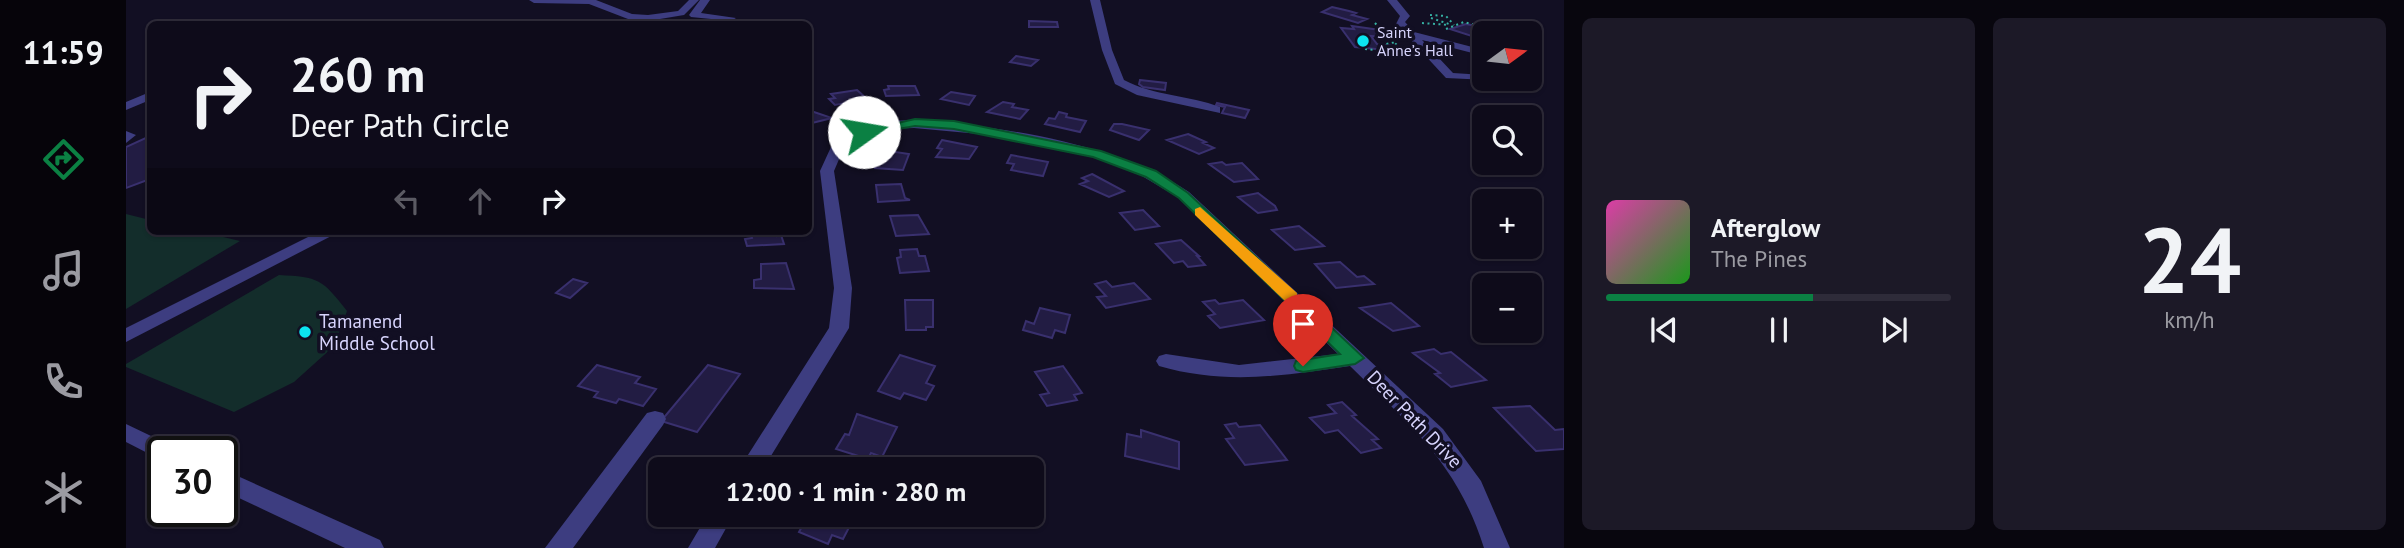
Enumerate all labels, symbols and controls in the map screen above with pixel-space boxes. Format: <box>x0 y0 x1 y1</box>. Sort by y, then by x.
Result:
north arrow <box>1472 21 1542 91</box>
map controls <box>1472 21 1542 343</box>
place label: Saint Anne’s Hall <box>1377 22 1453 60</box>
text: 11:59 <box>22 31 104 73</box>
marker: Saint Anne’s Hall <box>1355 33 1371 49</box>
text: 260 m <box>290 42 425 106</box>
icon: right <box>175 49 266 140</box>
position arrow <box>827 95 901 169</box>
text: Deer Path Circle <box>290 104 510 146</box>
button: search <box>1472 105 1542 175</box>
icon: directions <box>39 135 88 184</box>
icon: left <box>388 182 426 220</box>
icon: ahead <box>461 182 499 220</box>
icon: right <box>534 182 572 220</box>
button: + <box>1472 189 1542 259</box>
text: 24 <box>2138 200 2241 318</box>
text: Afterglow <box>1711 211 1820 244</box>
text: The Pines <box>1711 244 1807 273</box>
icon: music <box>39 246 88 295</box>
button: − <box>1472 273 1542 343</box>
pin <box>1273 294 1333 366</box>
icon: arrive <box>1284 305 1322 343</box>
text: km/h <box>2164 305 2215 334</box>
place label: Tamanend Middle School <box>319 309 435 355</box>
icon: previous <box>1645 311 1683 349</box>
icon: pause <box>1760 311 1798 349</box>
icon: next <box>1875 311 1913 349</box>
marker: Tamanend Middle School <box>297 324 313 340</box>
icon: phone <box>39 357 88 406</box>
street label: Deer Path Drive <box>1362 365 1468 473</box>
speed limit sign: 30 <box>147 436 238 527</box>
icon: climate <box>39 468 88 517</box>
text: 12:00 · 1 min · 280 m <box>726 475 966 508</box>

